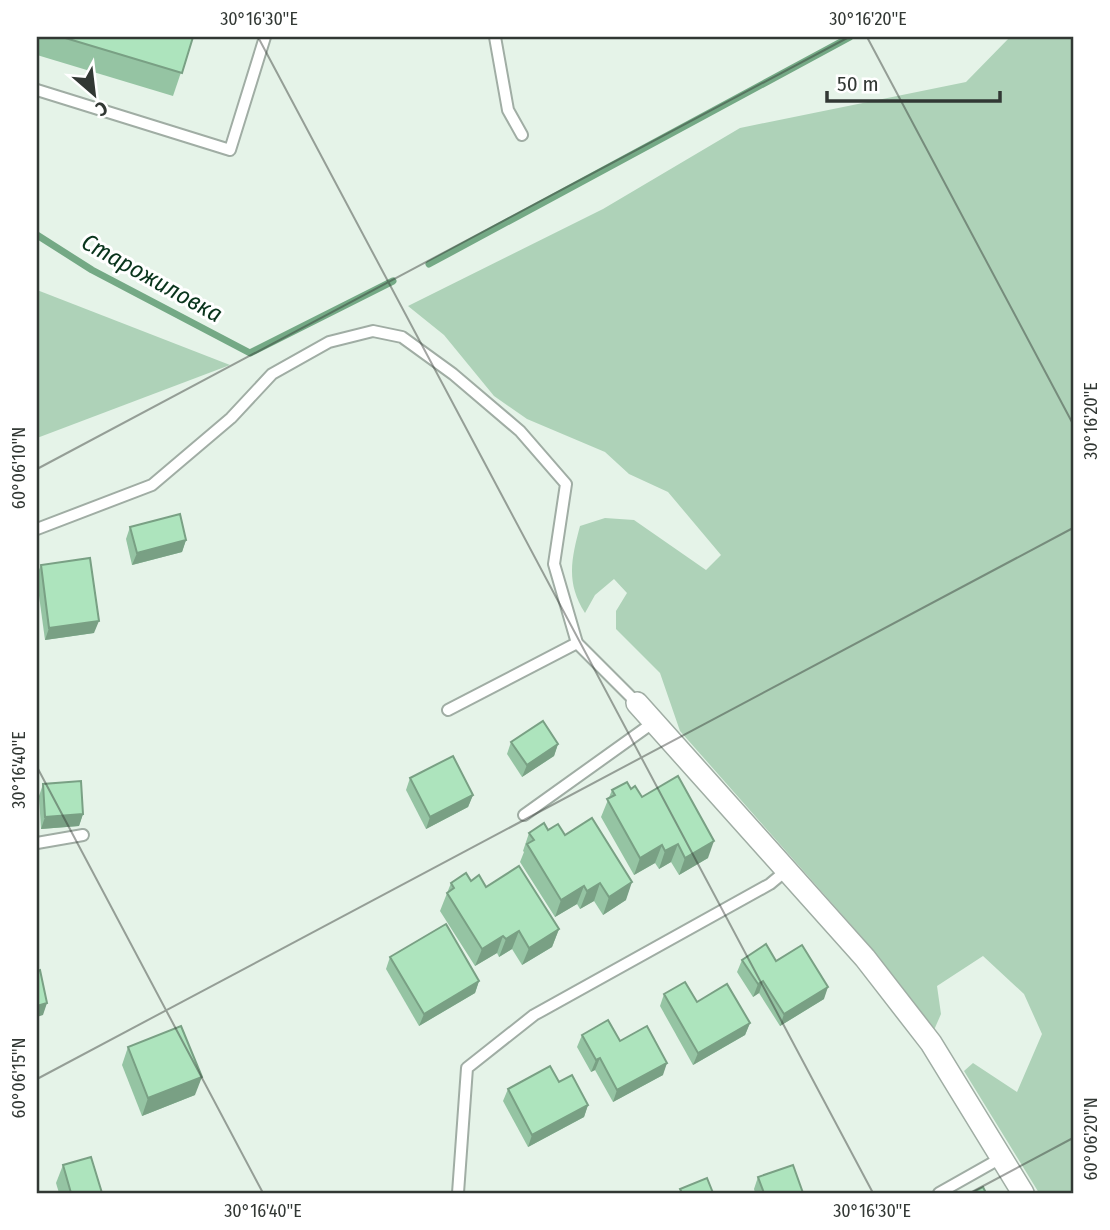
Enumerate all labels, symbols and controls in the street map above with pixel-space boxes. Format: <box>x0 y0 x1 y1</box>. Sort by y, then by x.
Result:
text: 30°16'30"E <box>220 8 298 30</box>
text: 30°16'20"E <box>829 8 907 30</box>
north arrow <box>60 60 130 130</box>
scale bar <box>827 60 1000 104</box>
text: 50 m <box>837 71 879 97</box>
text: С <box>92 96 112 121</box>
water label: Старожиловка <box>77 228 227 328</box>
text: 30°16'20"E <box>1080 382 1102 460</box>
text: 60°06'10"N <box>8 427 30 509</box>
text: 30°16'40"E <box>8 731 30 809</box>
text: 60°06'15"N <box>8 1038 30 1118</box>
text: 60°06'20"N <box>1080 1097 1102 1181</box>
text: 30°16'40"E <box>224 1200 302 1222</box>
text: 30°16'30"E <box>833 1200 911 1222</box>

